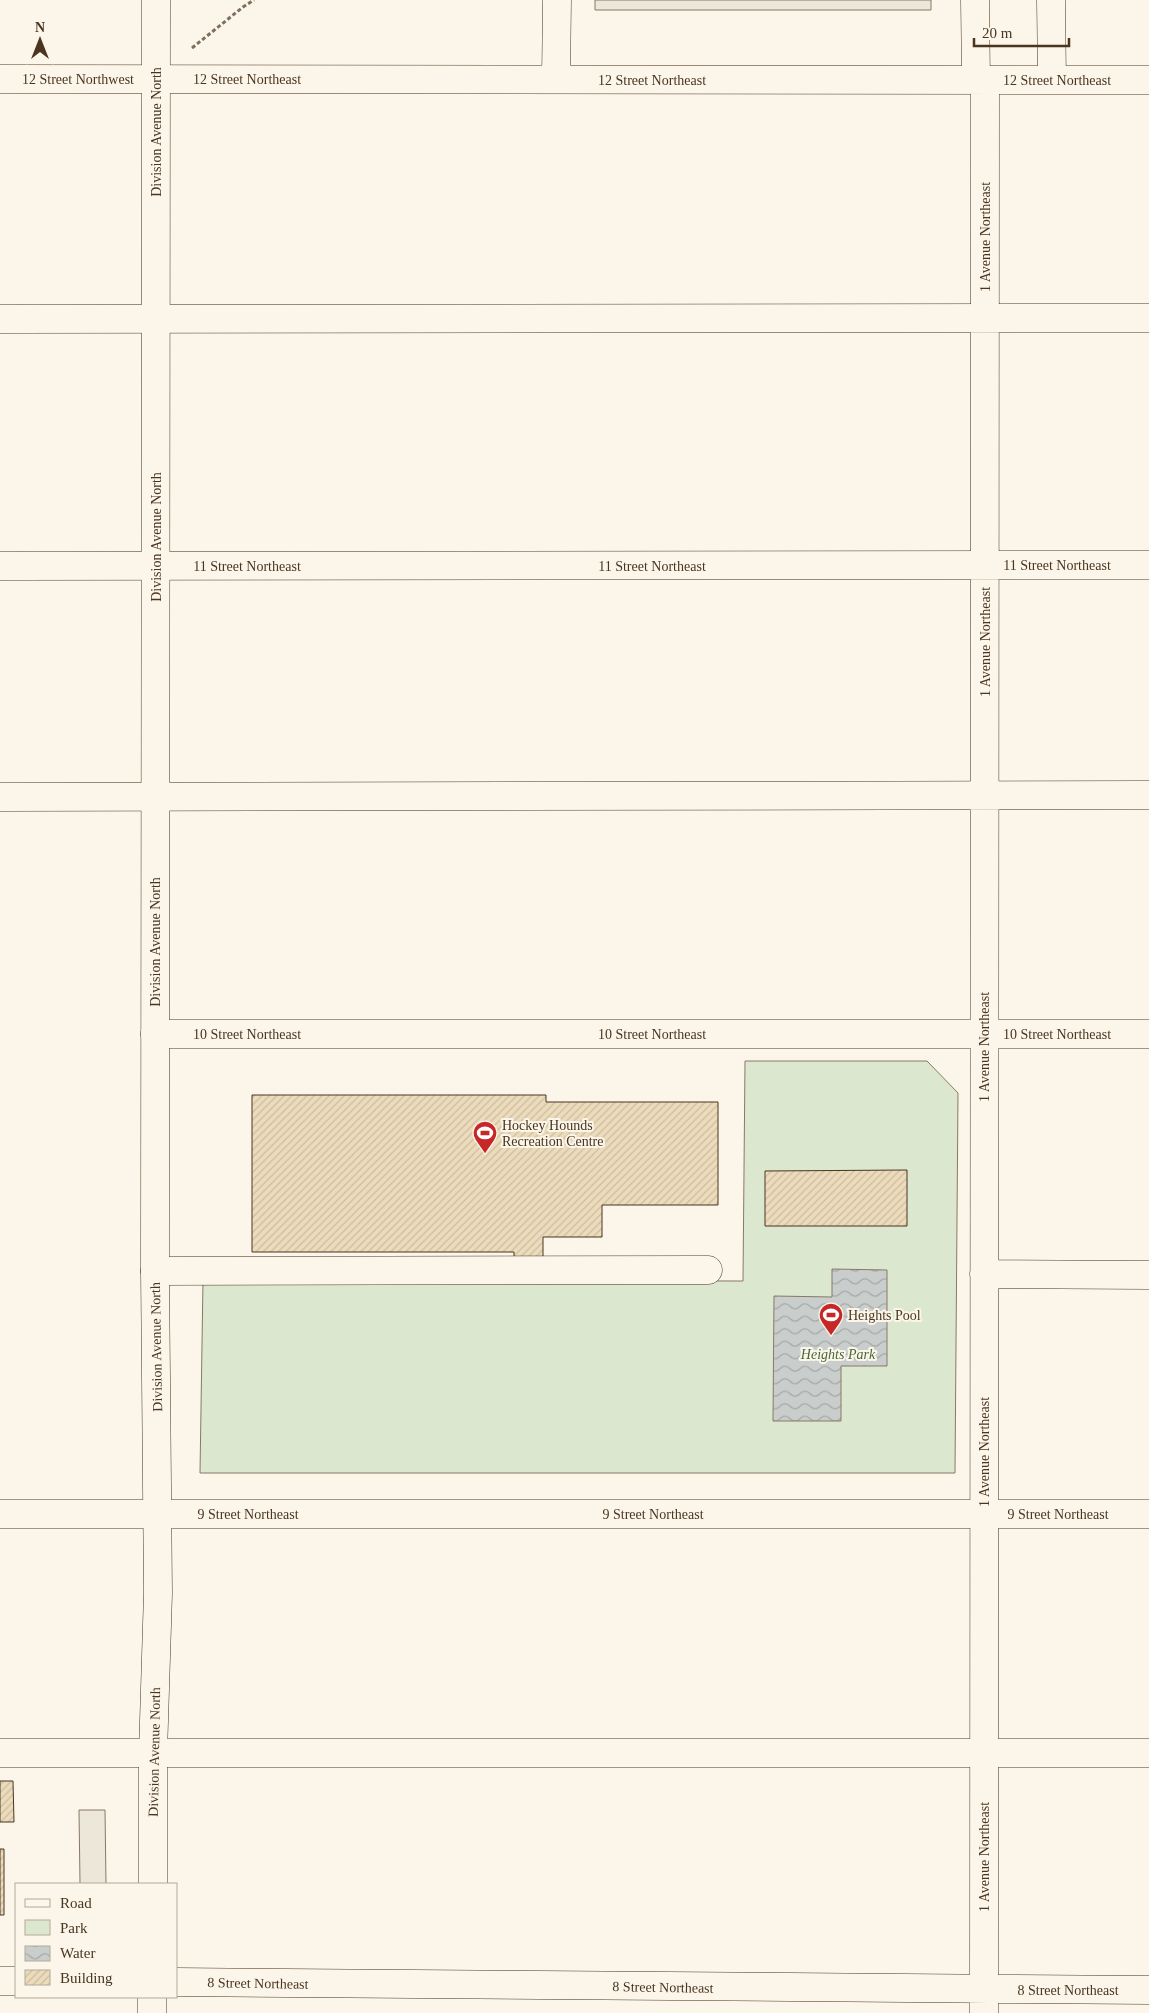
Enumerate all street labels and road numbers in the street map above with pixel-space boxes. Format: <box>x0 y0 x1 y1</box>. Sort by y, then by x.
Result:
street label: Division Avenue North <box>149 67 164 197</box>
street label: 12 Street Northwest <box>22 72 134 87</box>
street label: 12 Street Northeast <box>193 72 301 87</box>
street label: 12 Street Northeast <box>598 73 706 88</box>
street label: 12 Street Northeast <box>1003 73 1111 88</box>
street label: 1 Avenue Northeast <box>978 182 993 292</box>
street label: Division Avenue North <box>149 472 164 602</box>
street label: 11 Street Northeast <box>1003 558 1111 573</box>
street label: 11 Street Northeast <box>193 559 301 574</box>
street label: 11 Street Northeast <box>598 559 706 574</box>
street label: 1 Avenue Northeast <box>978 587 993 697</box>
street label: Division Avenue North <box>148 877 163 1007</box>
street label: 1 Avenue Northeast <box>977 992 992 1102</box>
street label: 10 Street Northeast <box>193 1027 301 1042</box>
street label: 10 Street Northeast <box>598 1027 706 1042</box>
street label: 10 Street Northeast <box>1003 1027 1111 1042</box>
street label: Division Avenue North <box>148 1282 165 1412</box>
street label: 1 Avenue Northeast <box>977 1397 992 1507</box>
street label: 9 Street Northeast <box>197 1507 299 1522</box>
street label: 9 Street Northeast <box>602 1507 704 1522</box>
street label: 9 Street Northeast <box>1007 1507 1109 1522</box>
street label: Division Avenue North <box>146 1687 163 1817</box>
street label: 1 Avenue Northeast <box>977 1802 992 1912</box>
street label: 8 Street Northeast <box>207 1975 309 1992</box>
street label: 8 Street Northeast <box>612 1979 714 1996</box>
street label: 8 Street Northeast <box>1017 1983 1119 1998</box>

